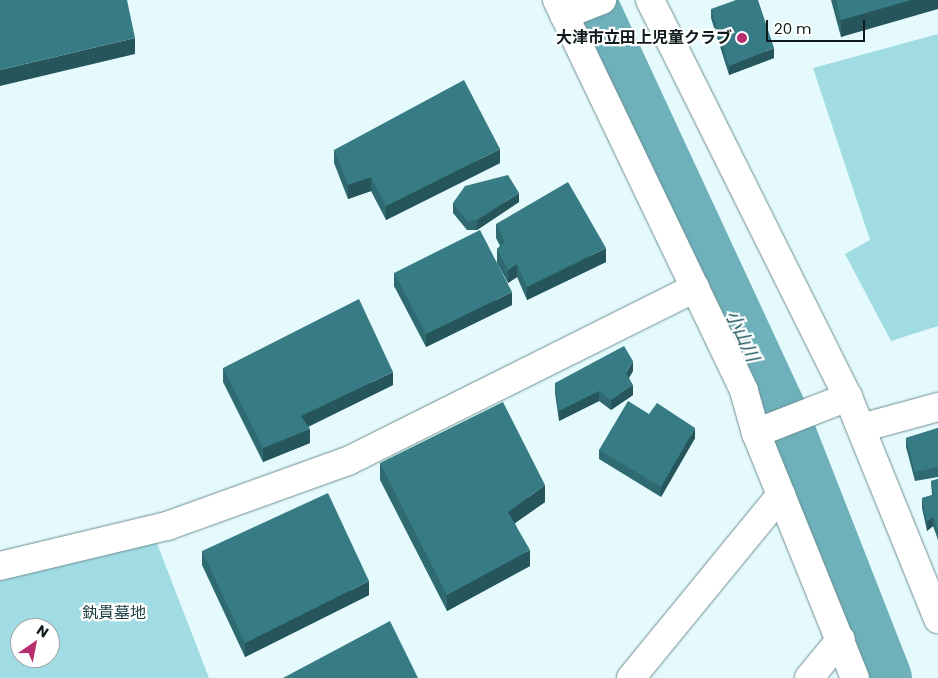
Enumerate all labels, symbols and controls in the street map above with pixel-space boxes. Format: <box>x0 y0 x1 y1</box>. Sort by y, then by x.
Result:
scale bar <box>768 10 867 42</box>
text: 20 m <box>774 18 812 39</box>
place label: 大津市立田上児童クラブ <box>556 28 732 48</box>
marker: 大津市立田上児童クラブ <box>736 32 748 44</box>
water label: 小山川 <box>721 307 763 365</box>
park label: 釻貴墓地 <box>82 603 146 623</box>
north arrow <box>10 618 60 668</box>
text: N <box>33 620 52 643</box>

